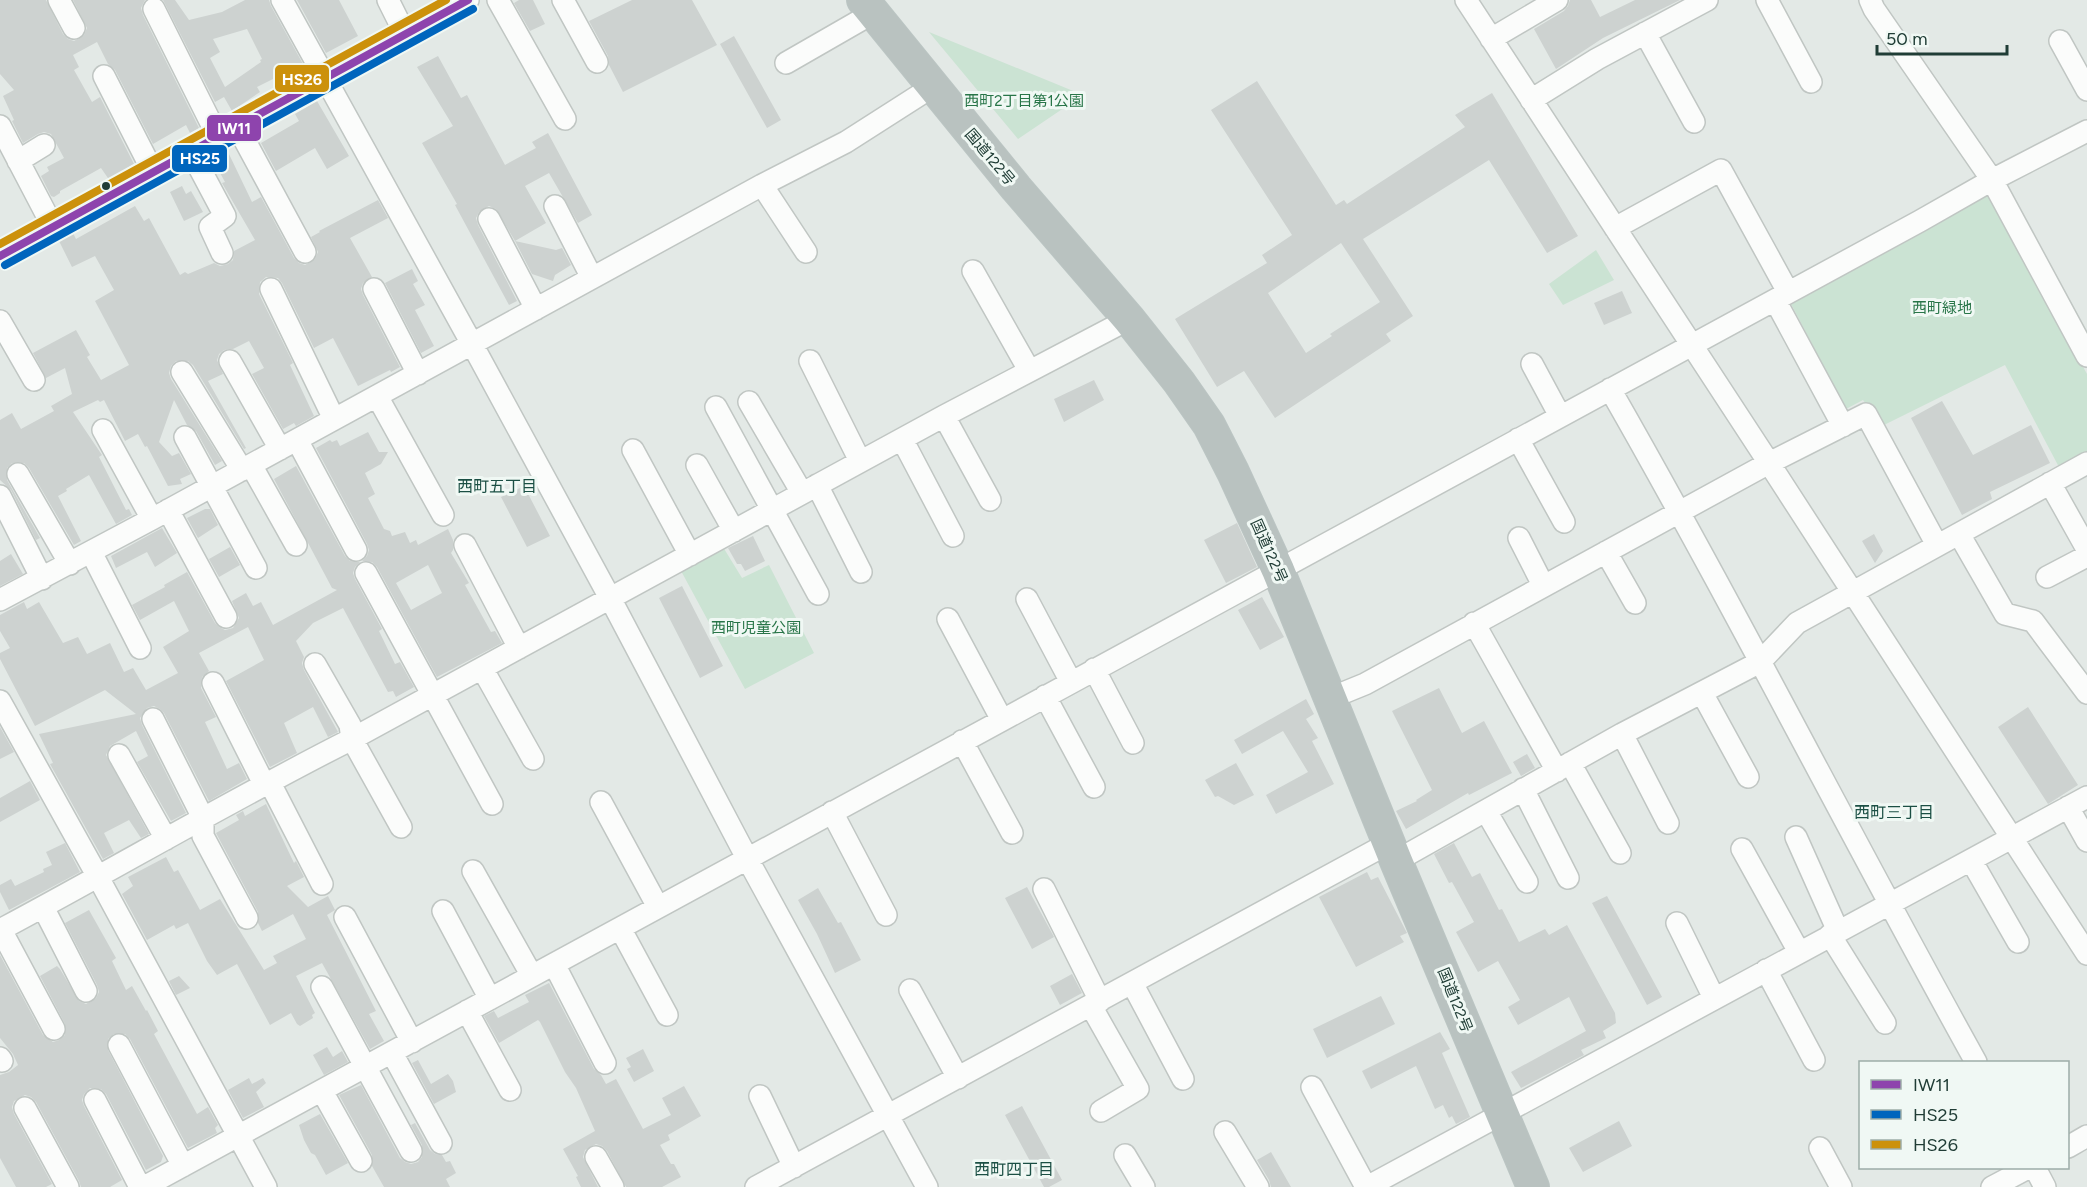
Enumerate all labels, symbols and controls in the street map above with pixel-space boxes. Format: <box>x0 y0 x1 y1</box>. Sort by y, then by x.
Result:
scale bar <box>1877 18 2008 56</box>
text: 50 m <box>1886 28 1928 50</box>
line badge: HS26 <box>274 64 330 93</box>
text: HS26 <box>282 70 322 89</box>
park label: 西町2丁目第1公園 <box>964 92 1084 110</box>
line badge: IW11 <box>206 114 262 142</box>
text: IW11 <box>217 119 251 138</box>
street label: 国道122号 <box>961 125 1019 189</box>
line badge: HS25 <box>171 144 228 173</box>
text: HS25 <box>180 149 220 168</box>
unlabelled marker <box>100 180 112 192</box>
park label: 西町緑地 <box>1912 299 1972 317</box>
district label: 西町五丁目 <box>457 477 537 496</box>
street label: 国道122号 <box>1247 516 1291 586</box>
park label: 西町児童公園 <box>711 619 801 637</box>
district label: 西町三丁目 <box>1854 803 1934 822</box>
street label: 国道122号 <box>1434 965 1476 1035</box>
legend <box>1859 1061 2069 1169</box>
text: IW11 <box>1913 1074 1950 1096</box>
text: HS25 <box>1913 1104 1958 1126</box>
text: HS26 <box>1913 1134 1958 1156</box>
district label: 西町四丁目 <box>974 1160 1054 1179</box>

